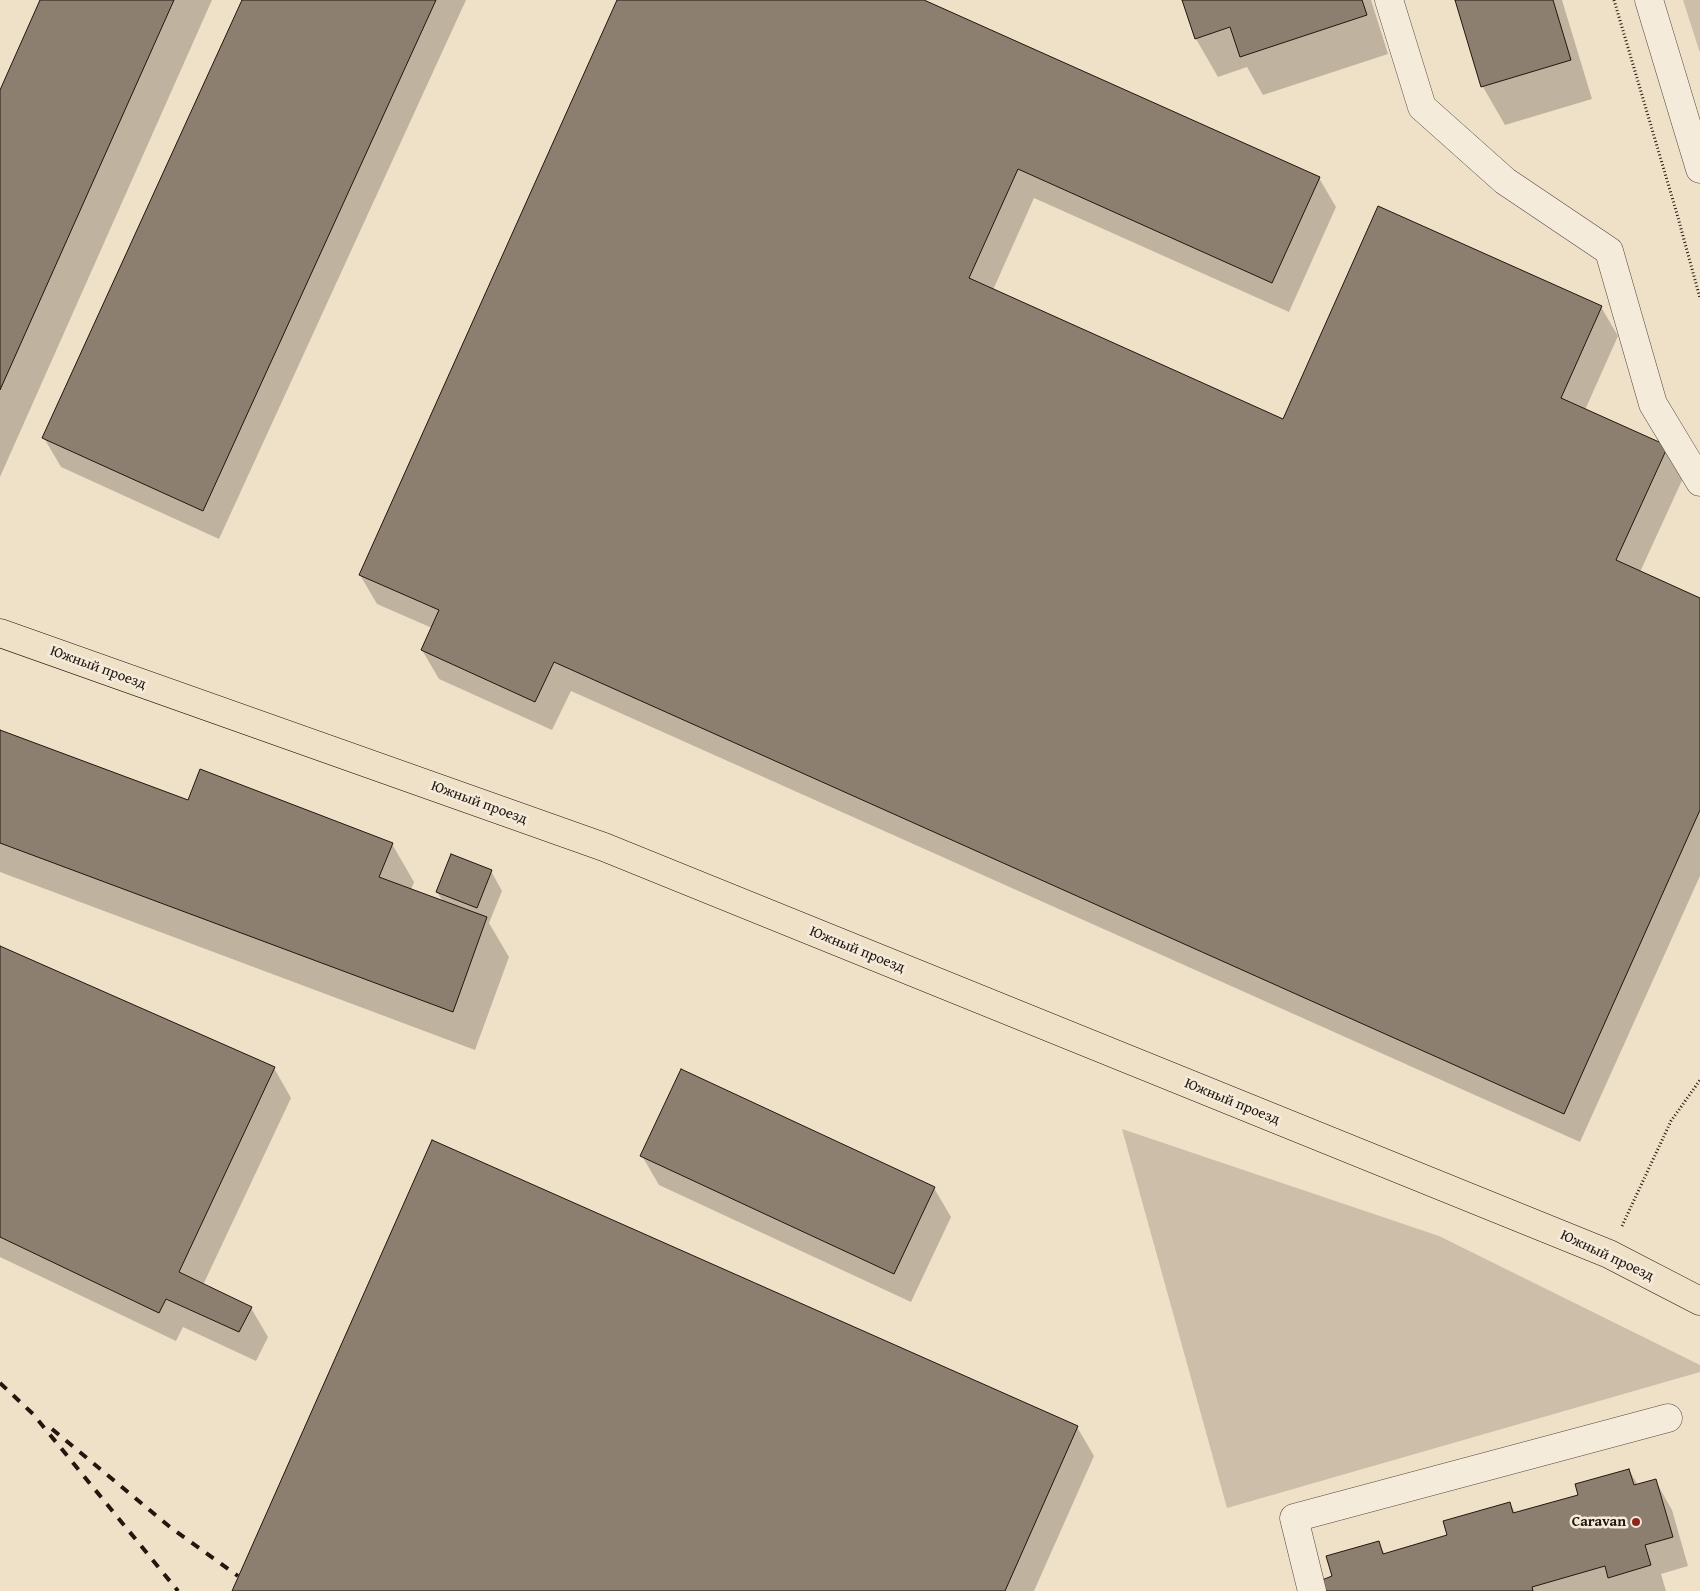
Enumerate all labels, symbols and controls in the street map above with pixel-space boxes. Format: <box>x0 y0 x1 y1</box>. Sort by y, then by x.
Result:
street label: Южный проезд <box>47 642 149 694</box>
street label: Южный проезд <box>428 777 530 829</box>
street label: Южный проезд <box>807 923 907 977</box>
street label: Южный проезд <box>1182 1075 1282 1129</box>
street label: Южный проезд <box>1557 1226 1657 1286</box>
place label: Caravan <box>1572 1513 1626 1531</box>
marker: Caravan <box>1630 1516 1642 1528</box>

